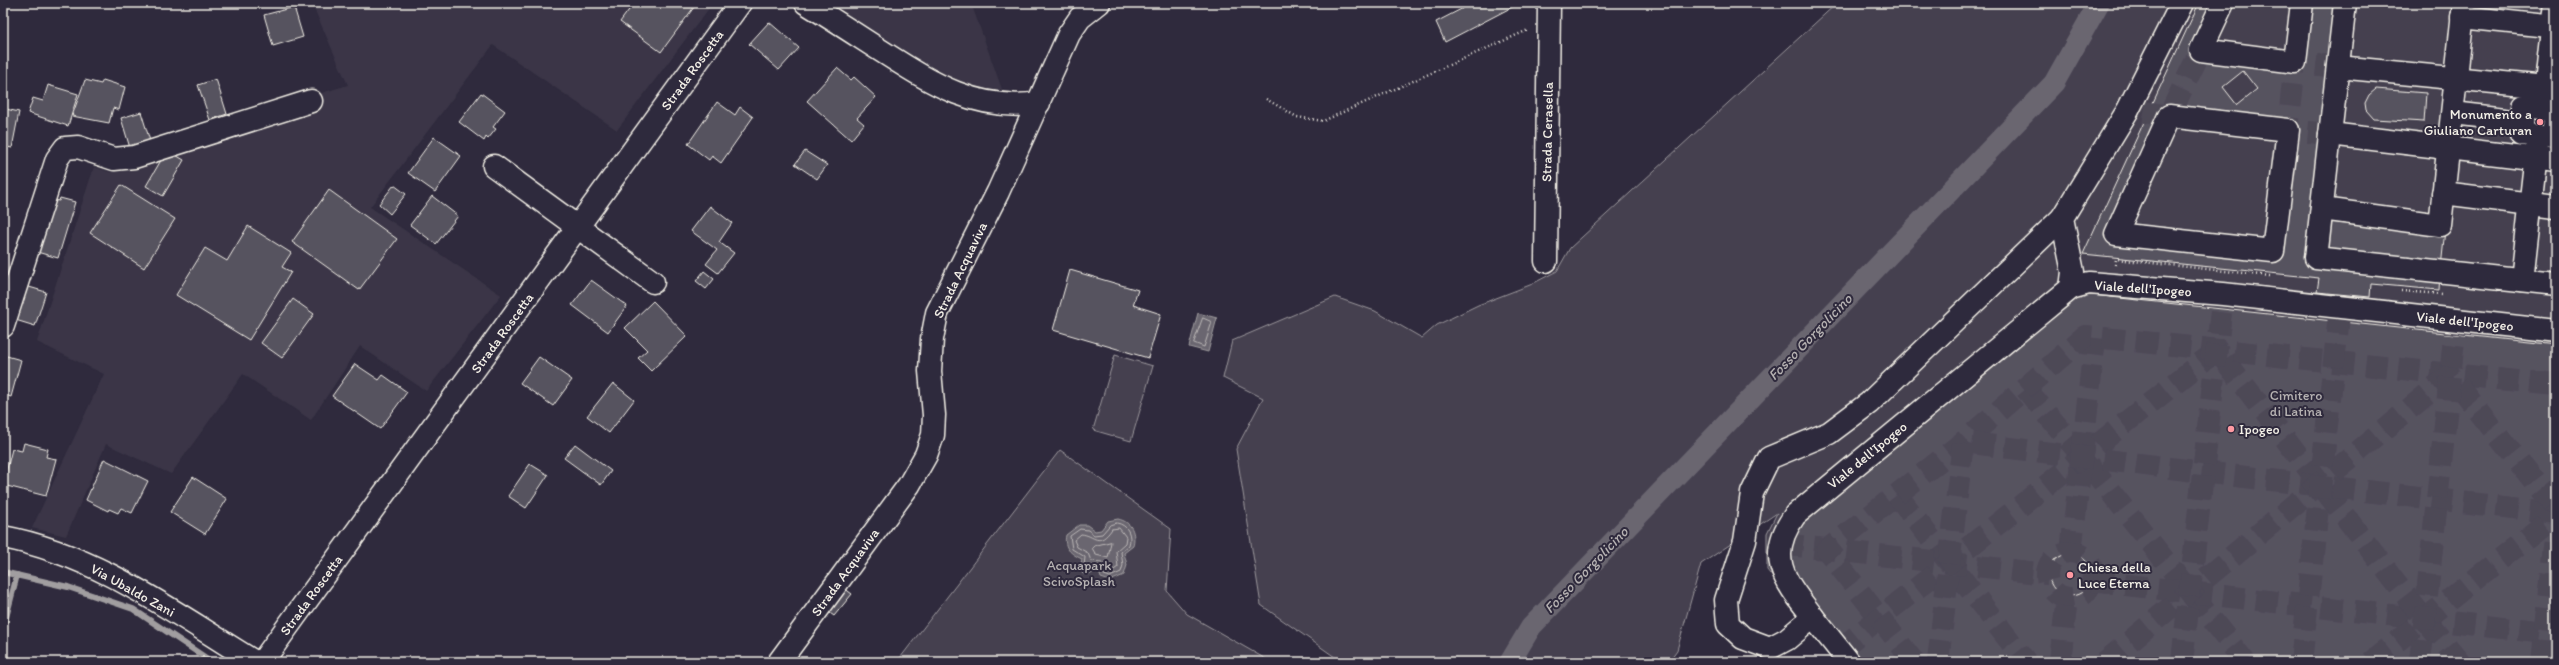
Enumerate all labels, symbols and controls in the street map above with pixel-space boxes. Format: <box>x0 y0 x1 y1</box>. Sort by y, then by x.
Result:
street label: Strada Roscetta <box>658 27 727 114</box>
street label: Strada Cerasella <box>1538 81 1557 182</box>
place label: Monumento a Giuliano Carturan <box>2424 106 2532 139</box>
marker: Monumento a Giuliano Carturan <box>2535 117 2545 127</box>
street label: Strada Acquaviva <box>930 219 991 321</box>
street label: Viale dell'Ipogeo <box>2094 277 2192 300</box>
water label: Fosso Gorgolicino <box>1764 289 1857 384</box>
street label: Strada Roscetta <box>468 290 537 377</box>
street label: Viale dell'Ipogeo <box>2416 308 2514 335</box>
park label: Cimitero di Latina <box>2270 387 2323 420</box>
street label: Viale dell'Ipogeo <box>1824 418 1911 493</box>
place label: Ipogeo <box>2239 421 2280 438</box>
marker: Ipogeo <box>2226 424 2236 434</box>
water label: Fosso Gorgolicino <box>1540 522 1633 617</box>
street label: Strada Acquaviva <box>808 524 884 620</box>
street label: Strada Roscetta <box>277 552 346 639</box>
park label: Acquapark ScivoSplash <box>1043 557 1115 590</box>
place label: Chiesa della Luce Eterna <box>2078 559 2151 592</box>
street label: Via Ubaldo Zani <box>88 560 178 621</box>
marker: Chiesa della Luce Eterna <box>2065 570 2075 580</box>

